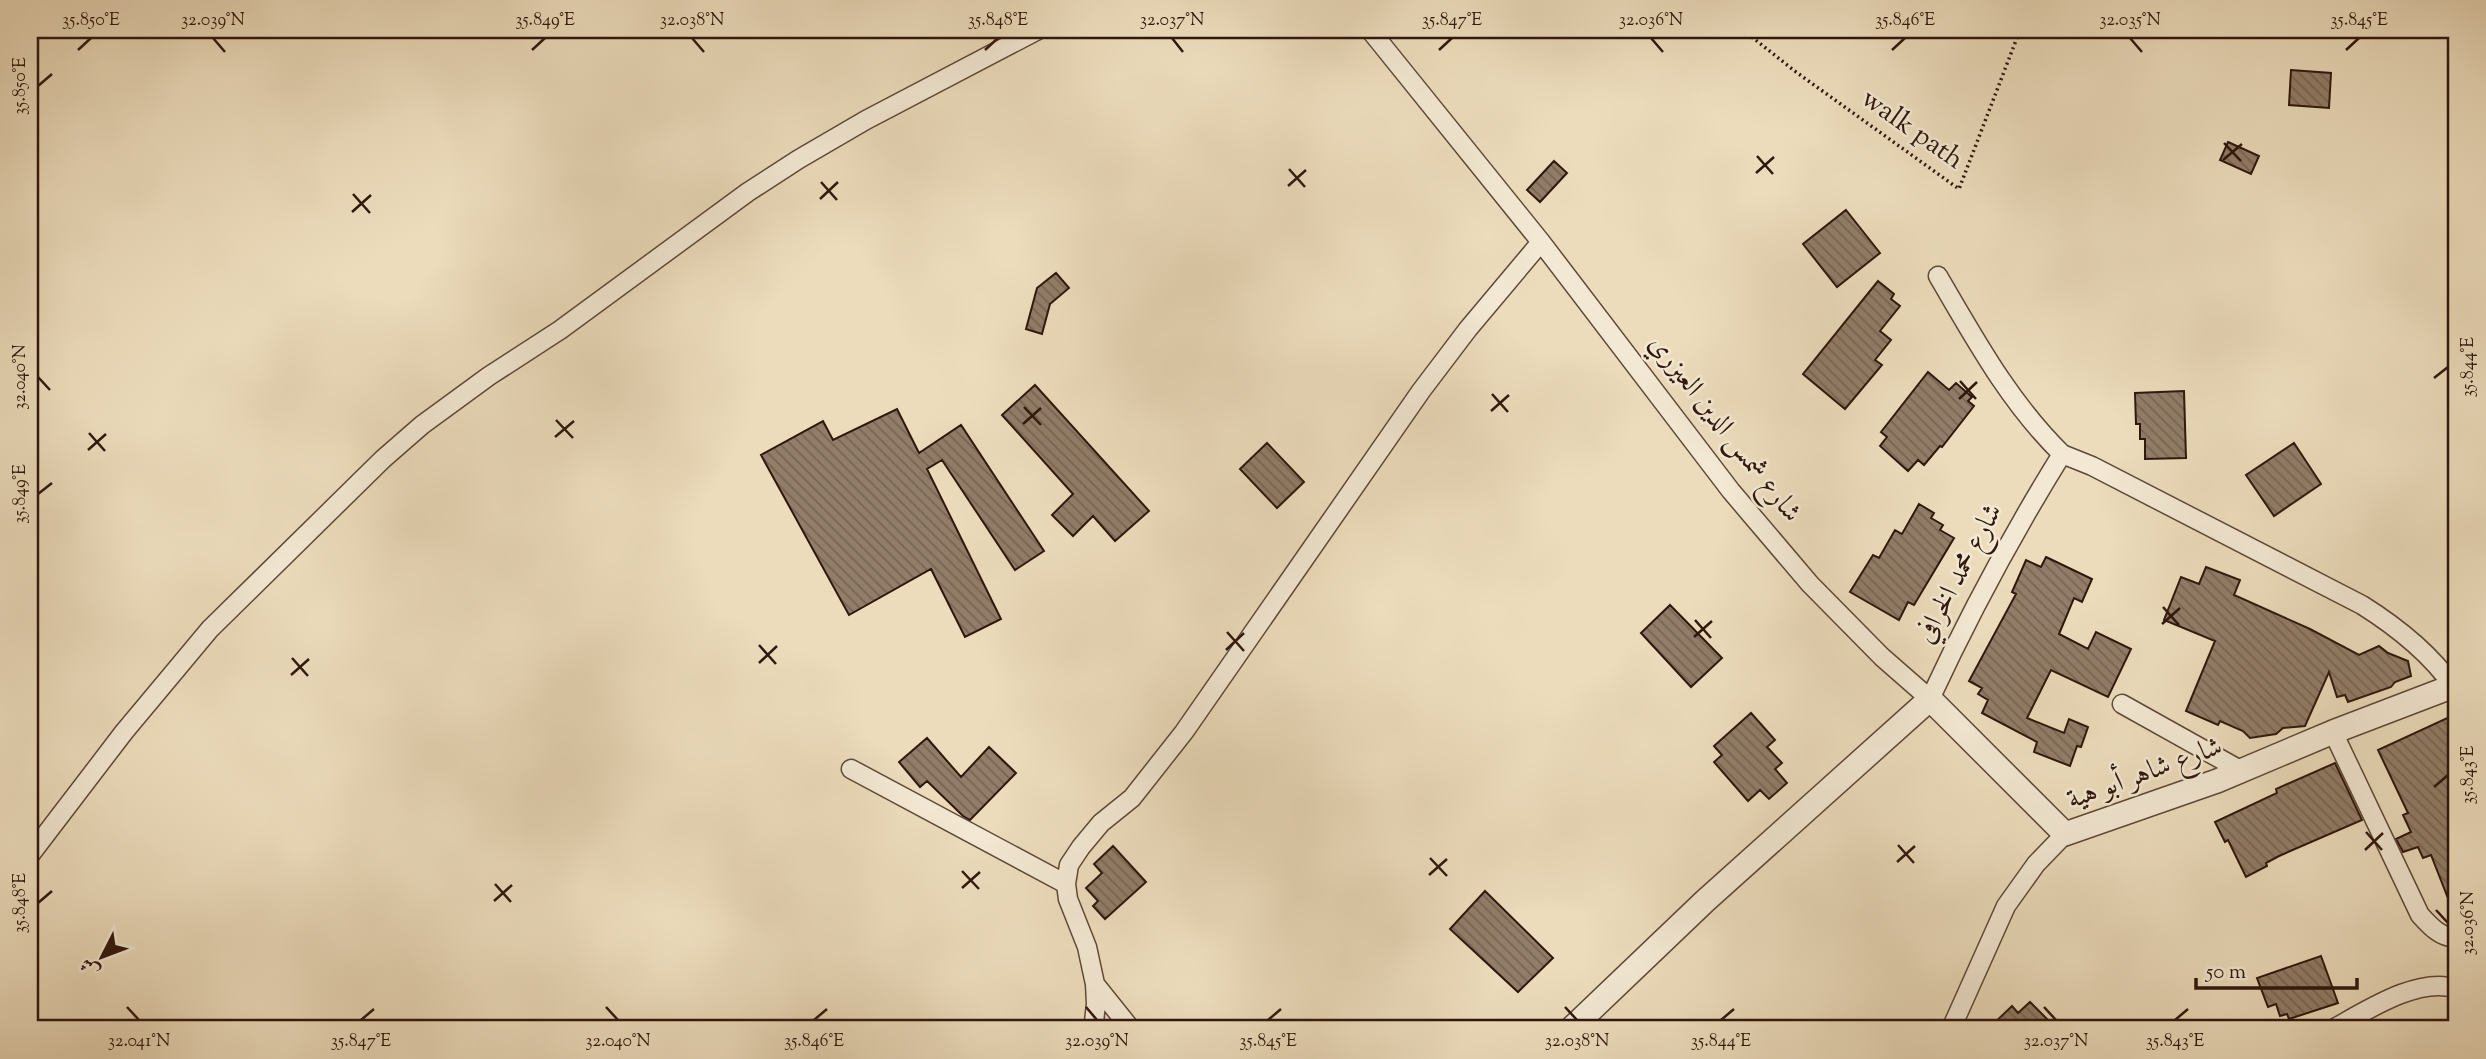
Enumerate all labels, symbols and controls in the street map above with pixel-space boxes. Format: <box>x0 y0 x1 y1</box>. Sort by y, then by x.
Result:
text: 35.850°E <box>62 8 120 34</box>
text: 32.039°N <box>181 8 245 34</box>
text: 35.849°E <box>515 8 575 34</box>
text: 32.038°N <box>660 8 724 34</box>
text: 35.848°E <box>968 8 1028 34</box>
text: 32.037°N <box>1140 8 1204 34</box>
text: 35.847°E <box>1422 8 1482 34</box>
text: 32.036°N <box>1619 8 1683 34</box>
text: 35.846°E <box>1875 8 1935 34</box>
text: 32.035°N <box>2099 8 2161 34</box>
text: 35.845°E <box>2330 8 2388 34</box>
text: 35.850°E <box>8 57 34 115</box>
street label: walk path <box>1852 80 1972 180</box>
street label: شارع شمس الدين العيزري <box>1637 326 1810 532</box>
text: 35.844°E <box>2456 337 2482 397</box>
text: 32.040°N <box>8 344 34 410</box>
text: 35.849°E <box>8 464 34 524</box>
street label: شارع محمد الخرافي <box>1906 497 2015 652</box>
street label: شارع شاهر أبو هية <box>2061 726 2229 822</box>
text: 35.843°E <box>2456 746 2482 804</box>
text: 35.848°E <box>8 873 34 933</box>
text: 32.036°N <box>2456 891 2482 955</box>
north arrow <box>66 922 136 992</box>
scale bar <box>2196 947 2356 991</box>
text: ش <box>75 951 108 983</box>
text: 50 m <box>2205 958 2246 988</box>
text: 32.041°N <box>108 1029 170 1055</box>
text: 35.847°E <box>331 1029 391 1055</box>
text: 32.040°N <box>585 1029 651 1055</box>
text: 35.846°E <box>784 1029 844 1055</box>
text: 32.039°N <box>1065 1029 1129 1055</box>
text: 35.845°E <box>1239 1029 1297 1055</box>
text: 32.038°N <box>1545 1029 1609 1055</box>
text: 35.844°E <box>1691 1029 1751 1055</box>
text: 32.037°N <box>2024 1029 2088 1055</box>
text: 35.843°E <box>2146 1029 2204 1055</box>

